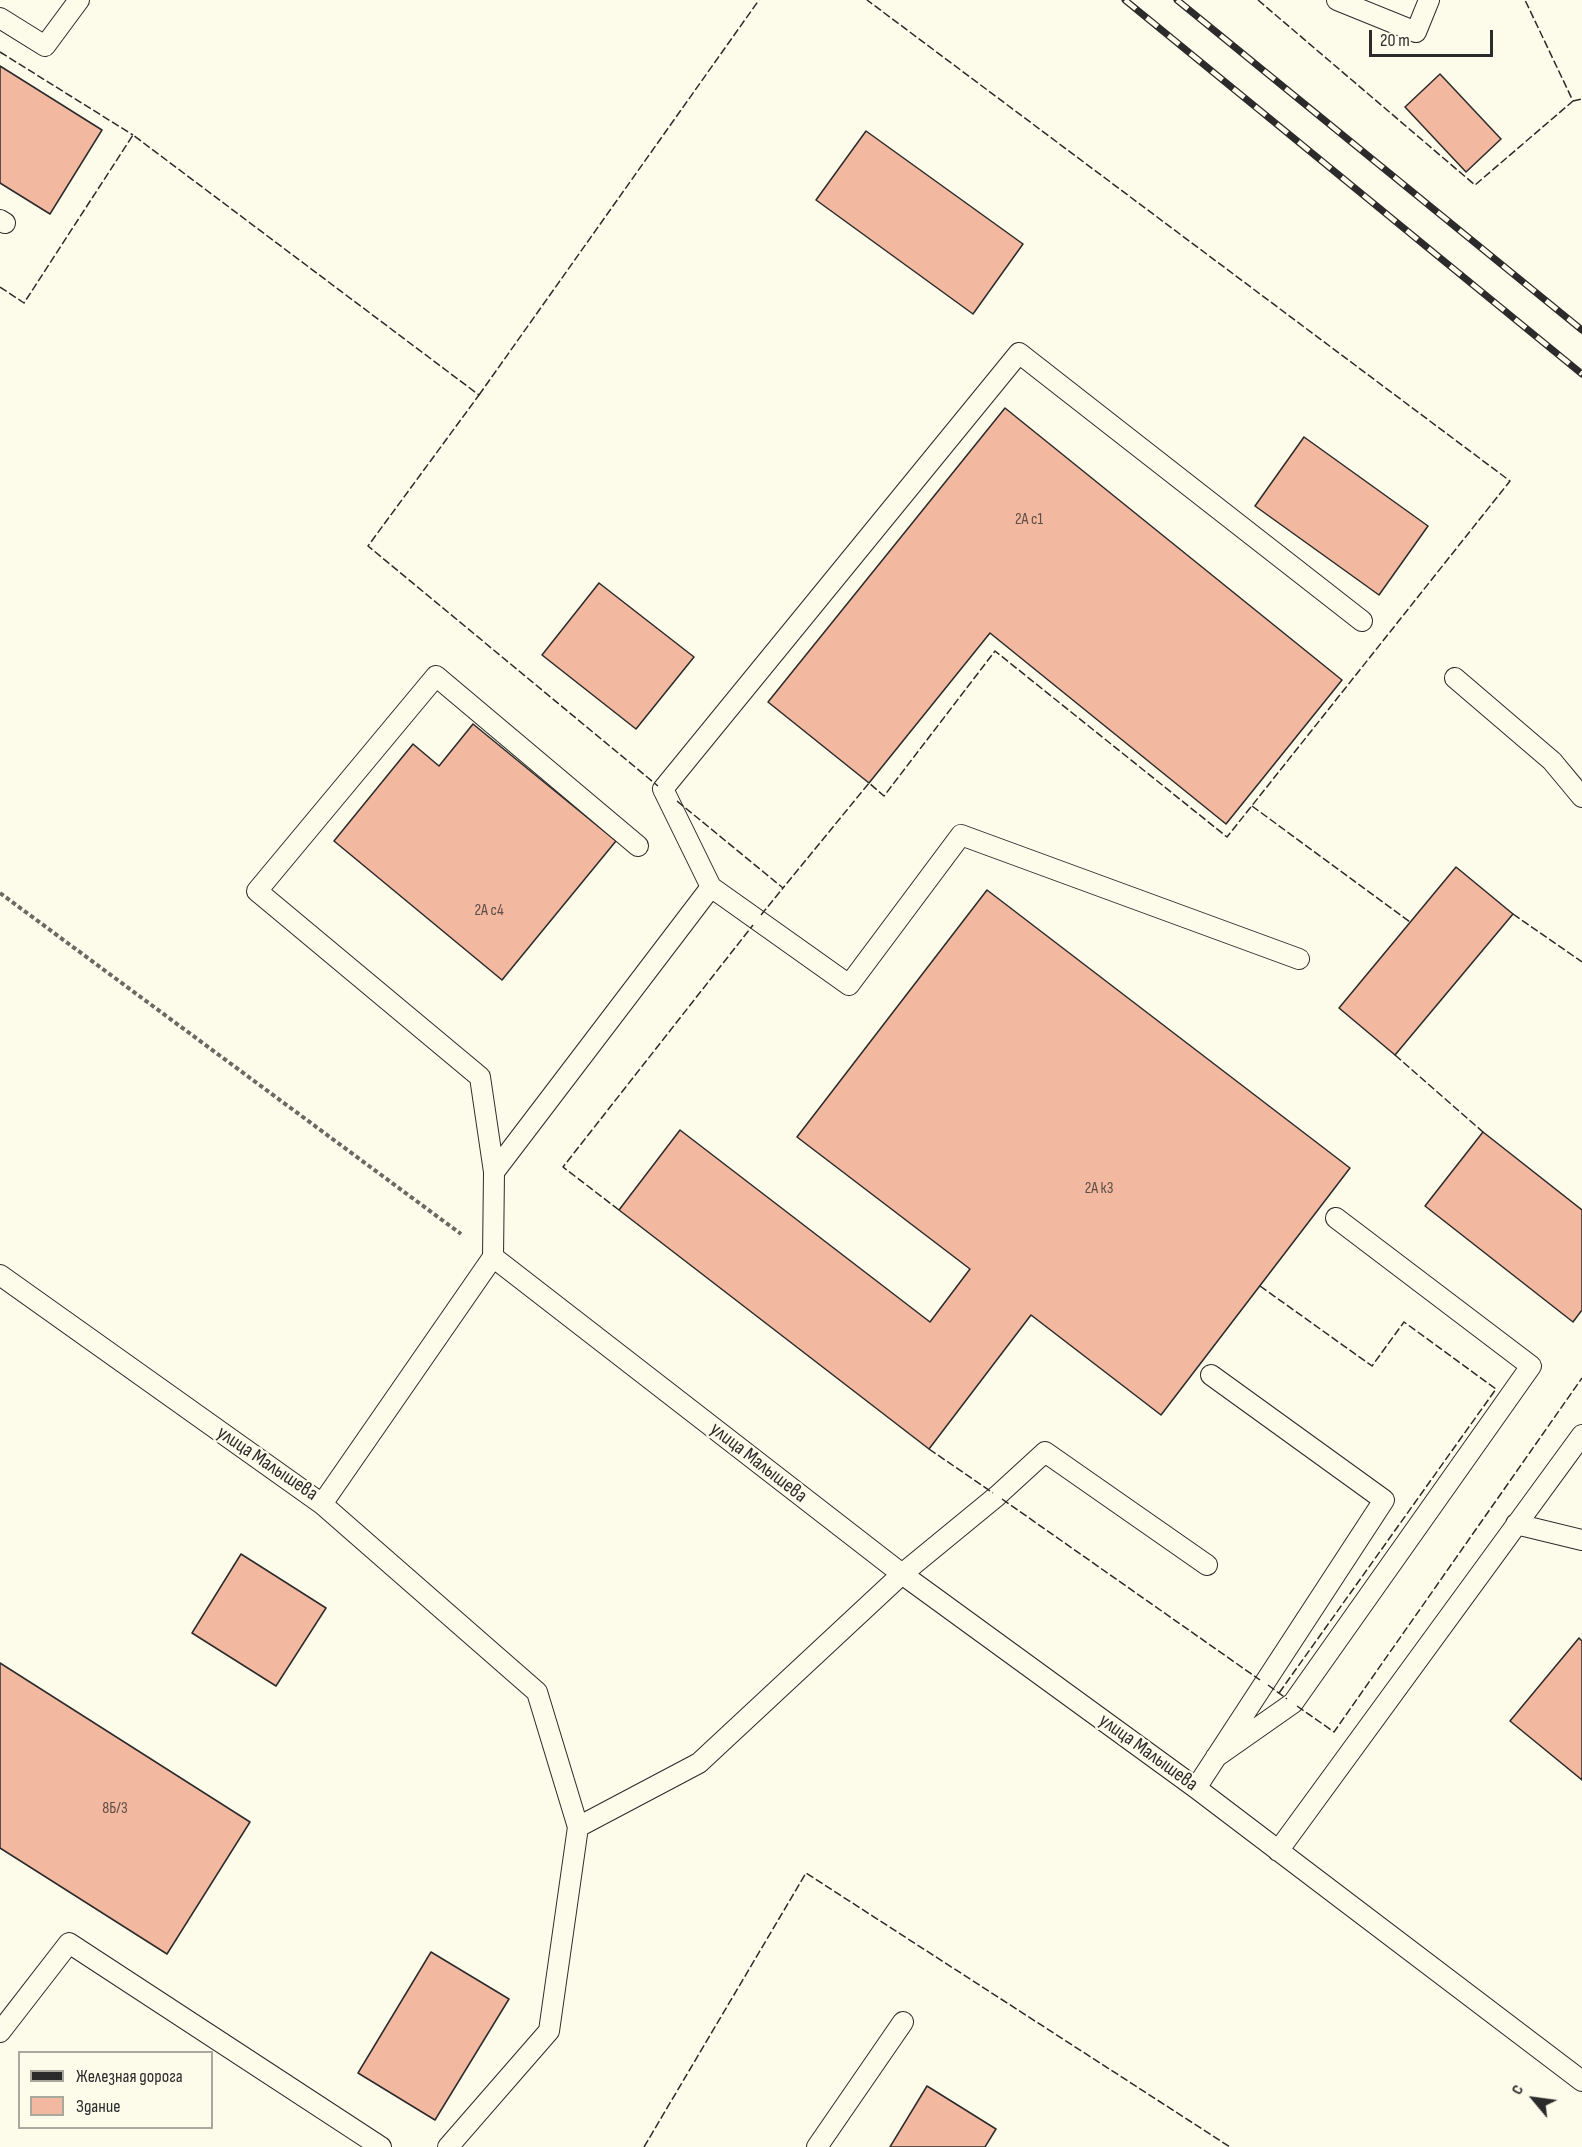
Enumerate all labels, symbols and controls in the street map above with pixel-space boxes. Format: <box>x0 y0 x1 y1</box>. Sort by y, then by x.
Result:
scale bar <box>1372 18 1496 56</box>
text: 20 m <box>1380 30 1410 51</box>
house number: 2А с1 <box>1015 510 1043 530</box>
house number: 2А с4 <box>474 901 504 921</box>
house number: 2А к3 <box>1085 1179 1113 1199</box>
street label: улица Малышева <box>705 1418 811 1508</box>
street label: улица Малышева <box>212 1421 322 1507</box>
street label: улица Малышева <box>1094 1709 1202 1797</box>
house number: 8Б/3 <box>102 1799 128 1819</box>
legend <box>18 2051 213 2129</box>
text: Железная дорога <box>76 2066 183 2087</box>
north arrow <box>1504 2069 1564 2129</box>
text: С <box>1508 2082 1528 2098</box>
text: Здание <box>76 2096 121 2117</box>

